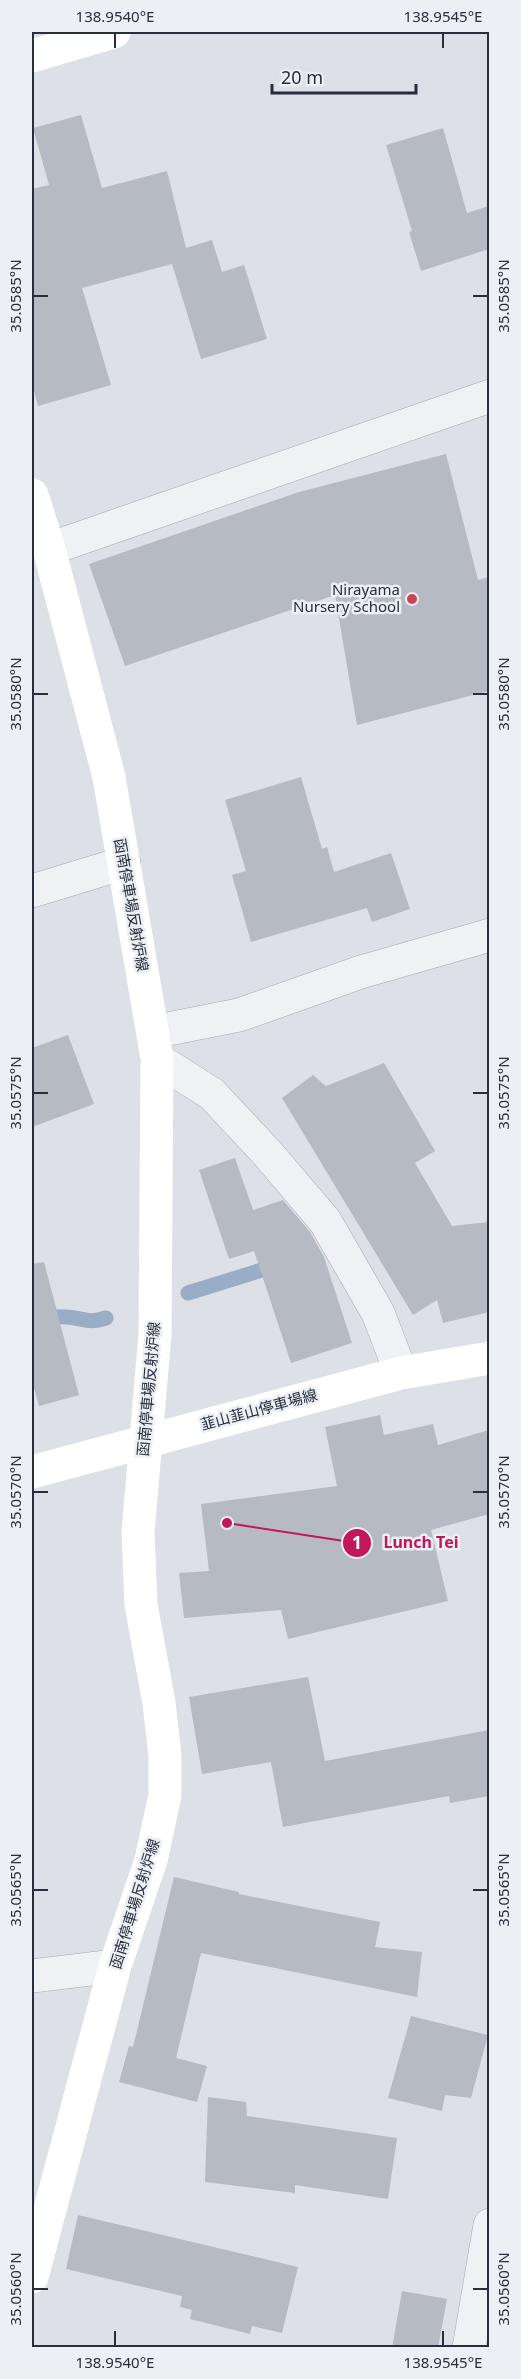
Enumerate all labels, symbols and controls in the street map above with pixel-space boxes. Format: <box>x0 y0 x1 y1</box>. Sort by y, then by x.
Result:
text: 138.9540°E <box>76 6 154 26</box>
text: 138.9545°E <box>404 6 482 26</box>
scale bar <box>272 57 416 95</box>
text: 20 m <box>281 65 323 89</box>
text: 35.0585°N <box>5 259 25 333</box>
text: 35.0585°N <box>493 259 513 333</box>
place label: Nirayama Nursery School <box>293 579 400 616</box>
marker: Nirayama Nursery School <box>405 592 419 606</box>
text: 35.0580°N <box>5 657 25 731</box>
text: 35.0580°N <box>493 657 513 731</box>
street label: 函南停車場反射炉線 <box>110 837 154 973</box>
text: 35.0575°N <box>5 1056 25 1130</box>
text: 35.0575°N <box>493 1056 513 1130</box>
street label: 函南停車場反射炉線 <box>132 1321 164 1457</box>
street label: 韮山韮山停車場線 <box>198 1384 319 1434</box>
text: 35.0570°N <box>5 1455 25 1529</box>
text: 35.0570°N <box>493 1455 513 1529</box>
callout: Lunch Tei <box>342 1526 471 1560</box>
text: 1 <box>352 1530 362 1554</box>
text: Lunch Tei <box>383 1531 459 1553</box>
street label: 函南停車場反射炉線 <box>105 1836 163 1971</box>
text: 35.0565°N <box>5 1853 25 1927</box>
text: 35.0565°N <box>493 1853 513 1927</box>
text: 35.0560°N <box>5 2252 25 2326</box>
text: 35.0560°N <box>493 2252 513 2326</box>
text: 138.9540°E <box>76 2352 154 2372</box>
text: 138.9545°E <box>404 2352 482 2372</box>

